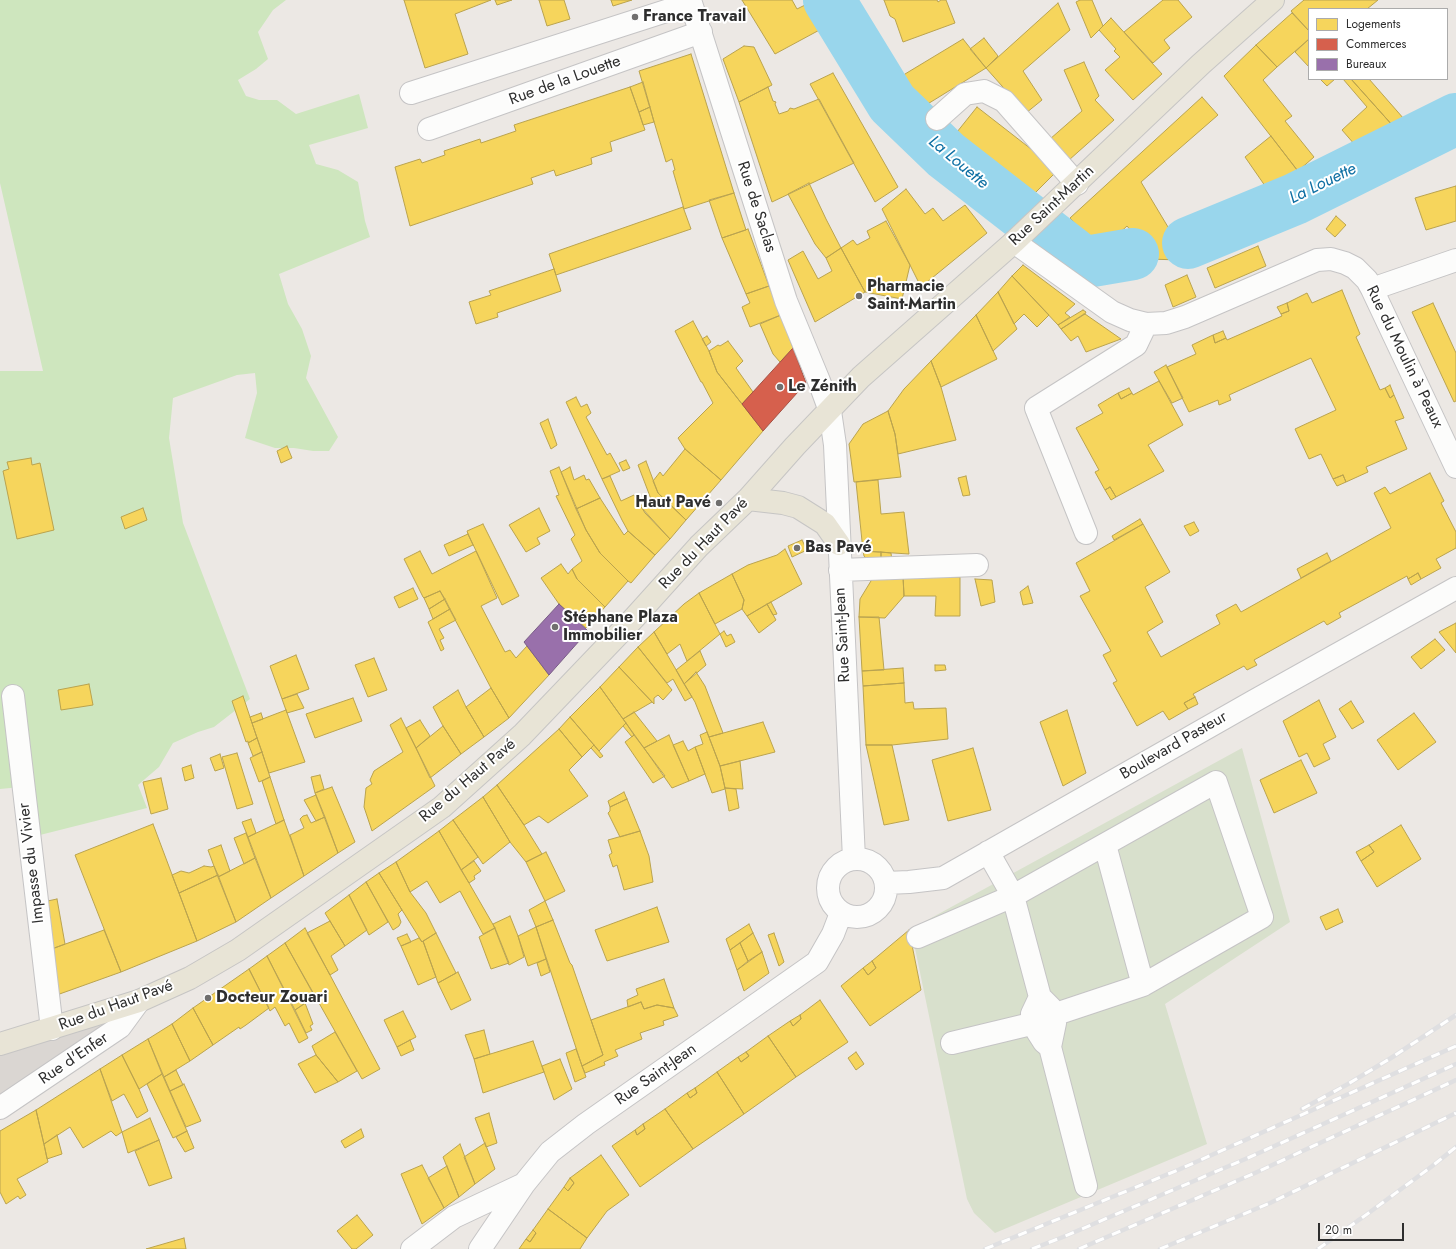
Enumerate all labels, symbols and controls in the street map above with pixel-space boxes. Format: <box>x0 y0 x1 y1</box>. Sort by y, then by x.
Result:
place label: France Travail <box>643 7 746 27</box>
legend <box>1308 8 1448 80</box>
marker: France Travail <box>630 12 640 22</box>
text: Logements <box>1346 15 1401 33</box>
text: Commerces <box>1346 35 1406 53</box>
street label: Rue de la Louette <box>507 52 623 110</box>
text: Bureaux <box>1346 55 1386 73</box>
water label: La Louette <box>924 132 992 194</box>
street label: Rue de Saclas <box>732 159 780 255</box>
water label: La Louette <box>1286 159 1360 209</box>
street label: Rue Saint-Martin <box>1006 162 1098 250</box>
place label: Pharmacie Saint-Martin <box>867 277 956 315</box>
street label: Rue du Moulin à Peaux <box>1361 283 1447 431</box>
marker: Pharmacie Saint-Martin <box>854 291 864 301</box>
place label: Le Zénith <box>788 377 857 397</box>
marker: Le Zénith <box>775 382 785 392</box>
place label: Haut Pavé <box>635 493 711 513</box>
street label: Rue du Haut Pavé <box>655 494 753 594</box>
marker: Haut Pavé <box>714 498 724 508</box>
place label: Bas Pavé <box>805 538 872 558</box>
marker: Bas Pavé <box>792 543 802 553</box>
street label: Rue Saint-Jean <box>831 587 855 683</box>
place label: Stéphane Plaza Immobilier <box>563 608 678 646</box>
marker: Stéphane Plaza Immobilier <box>550 622 560 632</box>
street label: Boulevard Pasteur <box>1117 708 1231 784</box>
street label: Rue du Haut Pavé <box>416 735 520 827</box>
street label: Impasse du Vivier <box>15 802 49 924</box>
street label: Rue du Haut Pavé <box>56 976 176 1036</box>
place label: Docteur Zouari <box>216 988 328 1008</box>
marker: Docteur Zouari <box>203 993 213 1003</box>
street label: Rue d'Enfer <box>36 1029 112 1089</box>
street label: Rue Saint-Jean <box>612 1040 700 1110</box>
scale bar <box>1320 1215 1406 1241</box>
text: 20 m <box>1325 1221 1352 1239</box>

